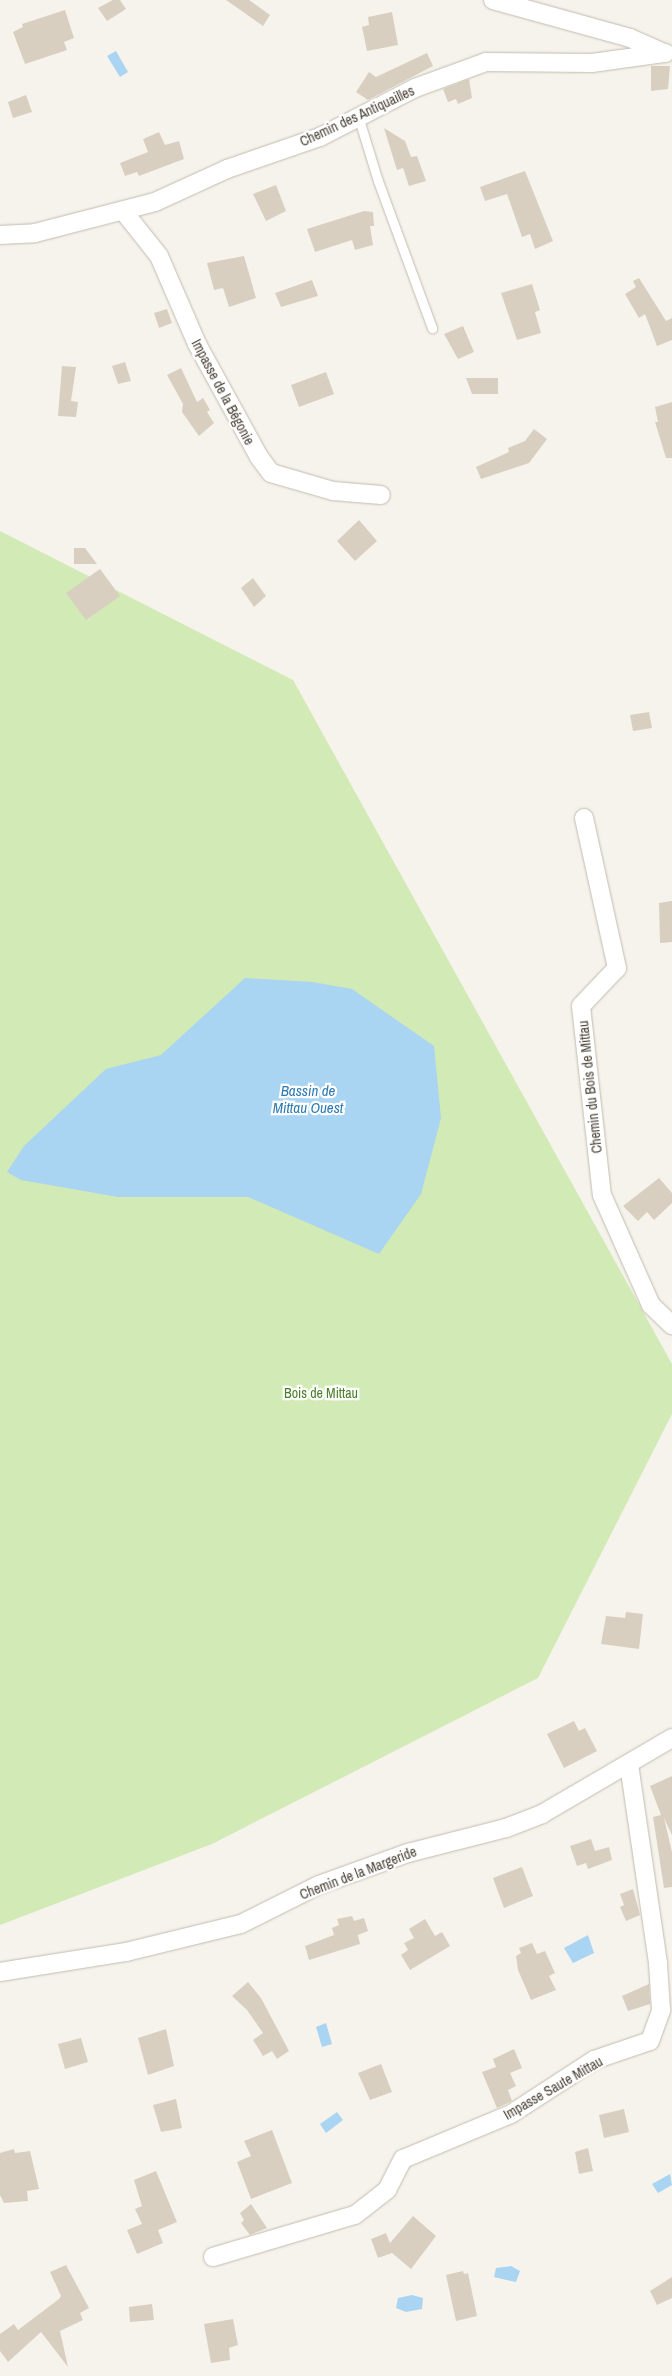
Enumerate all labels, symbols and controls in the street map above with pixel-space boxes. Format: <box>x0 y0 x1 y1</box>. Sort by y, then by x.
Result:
street label: Chemin des Antiquailles <box>297 82 417 150</box>
street label: Impasse de la Bégonie <box>188 336 258 448</box>
street label: Chemin du Bois de Mittau <box>575 1020 605 1154</box>
water label: Bassin de Mittau Ouest <box>273 1081 343 1116</box>
park label: Bois de Mittau <box>284 1385 358 1401</box>
street label: Chemin de la Margeride <box>297 1843 419 1903</box>
street label: Impasse Saute Mittau <box>500 2053 606 2123</box>

